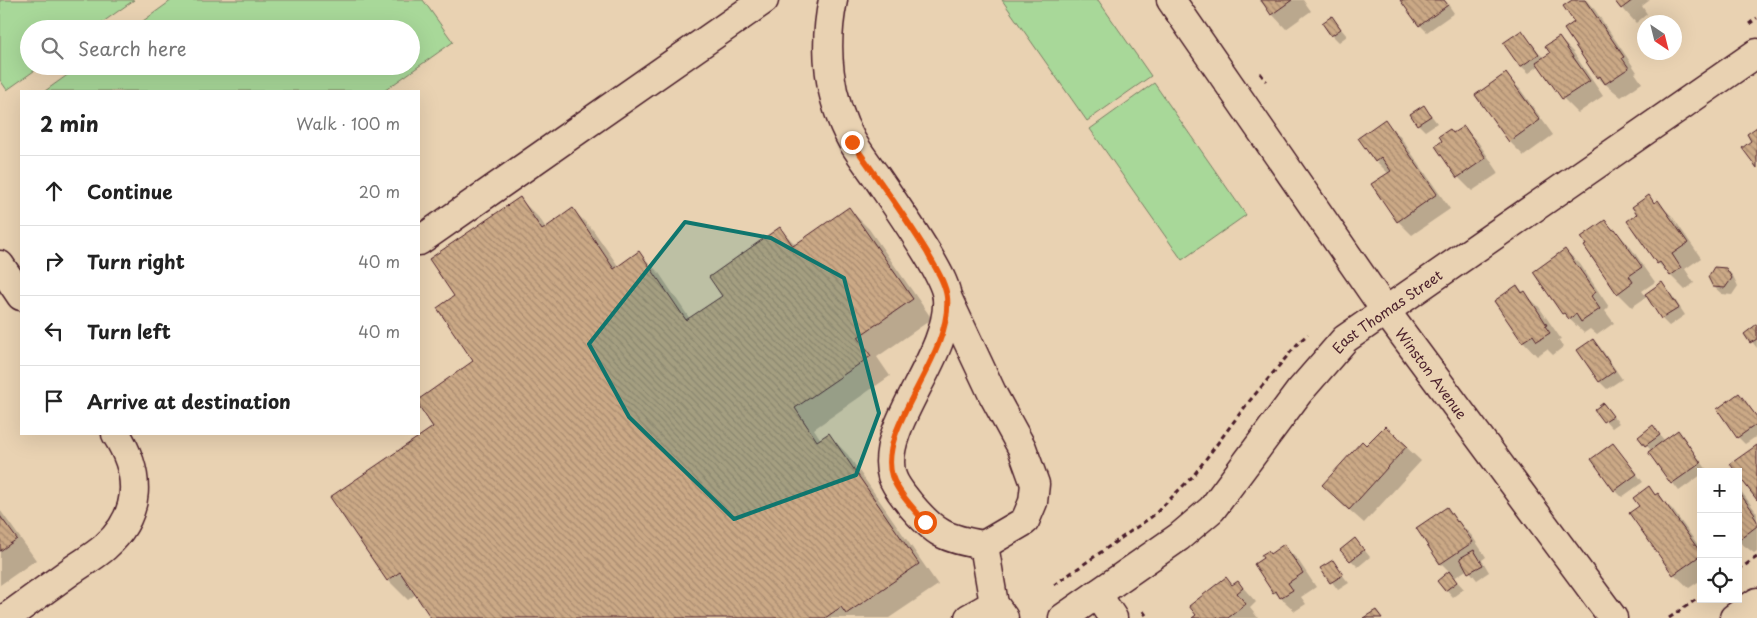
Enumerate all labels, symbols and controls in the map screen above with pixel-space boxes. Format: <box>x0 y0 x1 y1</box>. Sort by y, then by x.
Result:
north arrow <box>1637 15 1682 60</box>
search box <box>20 20 420 75</box>
icon: search <box>38 34 66 62</box>
text: Search here <box>78 34 187 62</box>
text: 2 min <box>40 107 99 139</box>
text: Walk · 100 m <box>296 111 400 135</box>
route end <box>841 131 864 154</box>
icon: ahead <box>40 177 68 205</box>
text: Continue <box>87 177 173 205</box>
text: 20 m <box>359 179 400 203</box>
icon: right <box>40 247 68 275</box>
text: Turn right <box>87 247 185 275</box>
text: 40 m <box>358 249 400 273</box>
street label: East Thomas Street <box>1327 264 1447 358</box>
icon: left <box>40 317 68 345</box>
text: Turn left <box>87 317 171 345</box>
text: 40 m <box>358 319 400 343</box>
street label: Winston Avenue <box>1391 323 1473 423</box>
icon: arrive <box>40 387 68 415</box>
text: Arrive at destination <box>87 387 291 415</box>
map controls <box>1697 468 1742 603</box>
button: + <box>1697 468 1742 513</box>
route start <box>914 511 937 534</box>
button: − <box>1697 513 1742 558</box>
button: locate <box>1697 558 1742 603</box>

